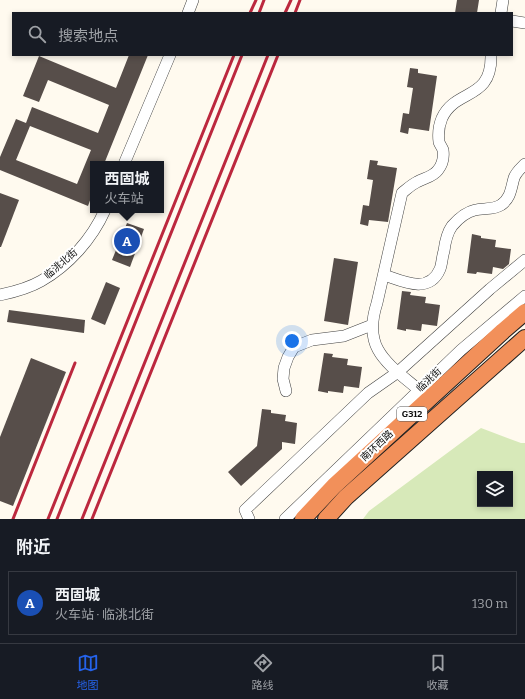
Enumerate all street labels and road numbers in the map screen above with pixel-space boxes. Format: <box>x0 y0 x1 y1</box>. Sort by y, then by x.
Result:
street label: 临洮北街 <box>42 246 80 282</box>
street label: 临洮街 <box>414 365 444 395</box>
road number: G312 <box>397 407 427 421</box>
street label: 南环西路 <box>358 428 396 464</box>

